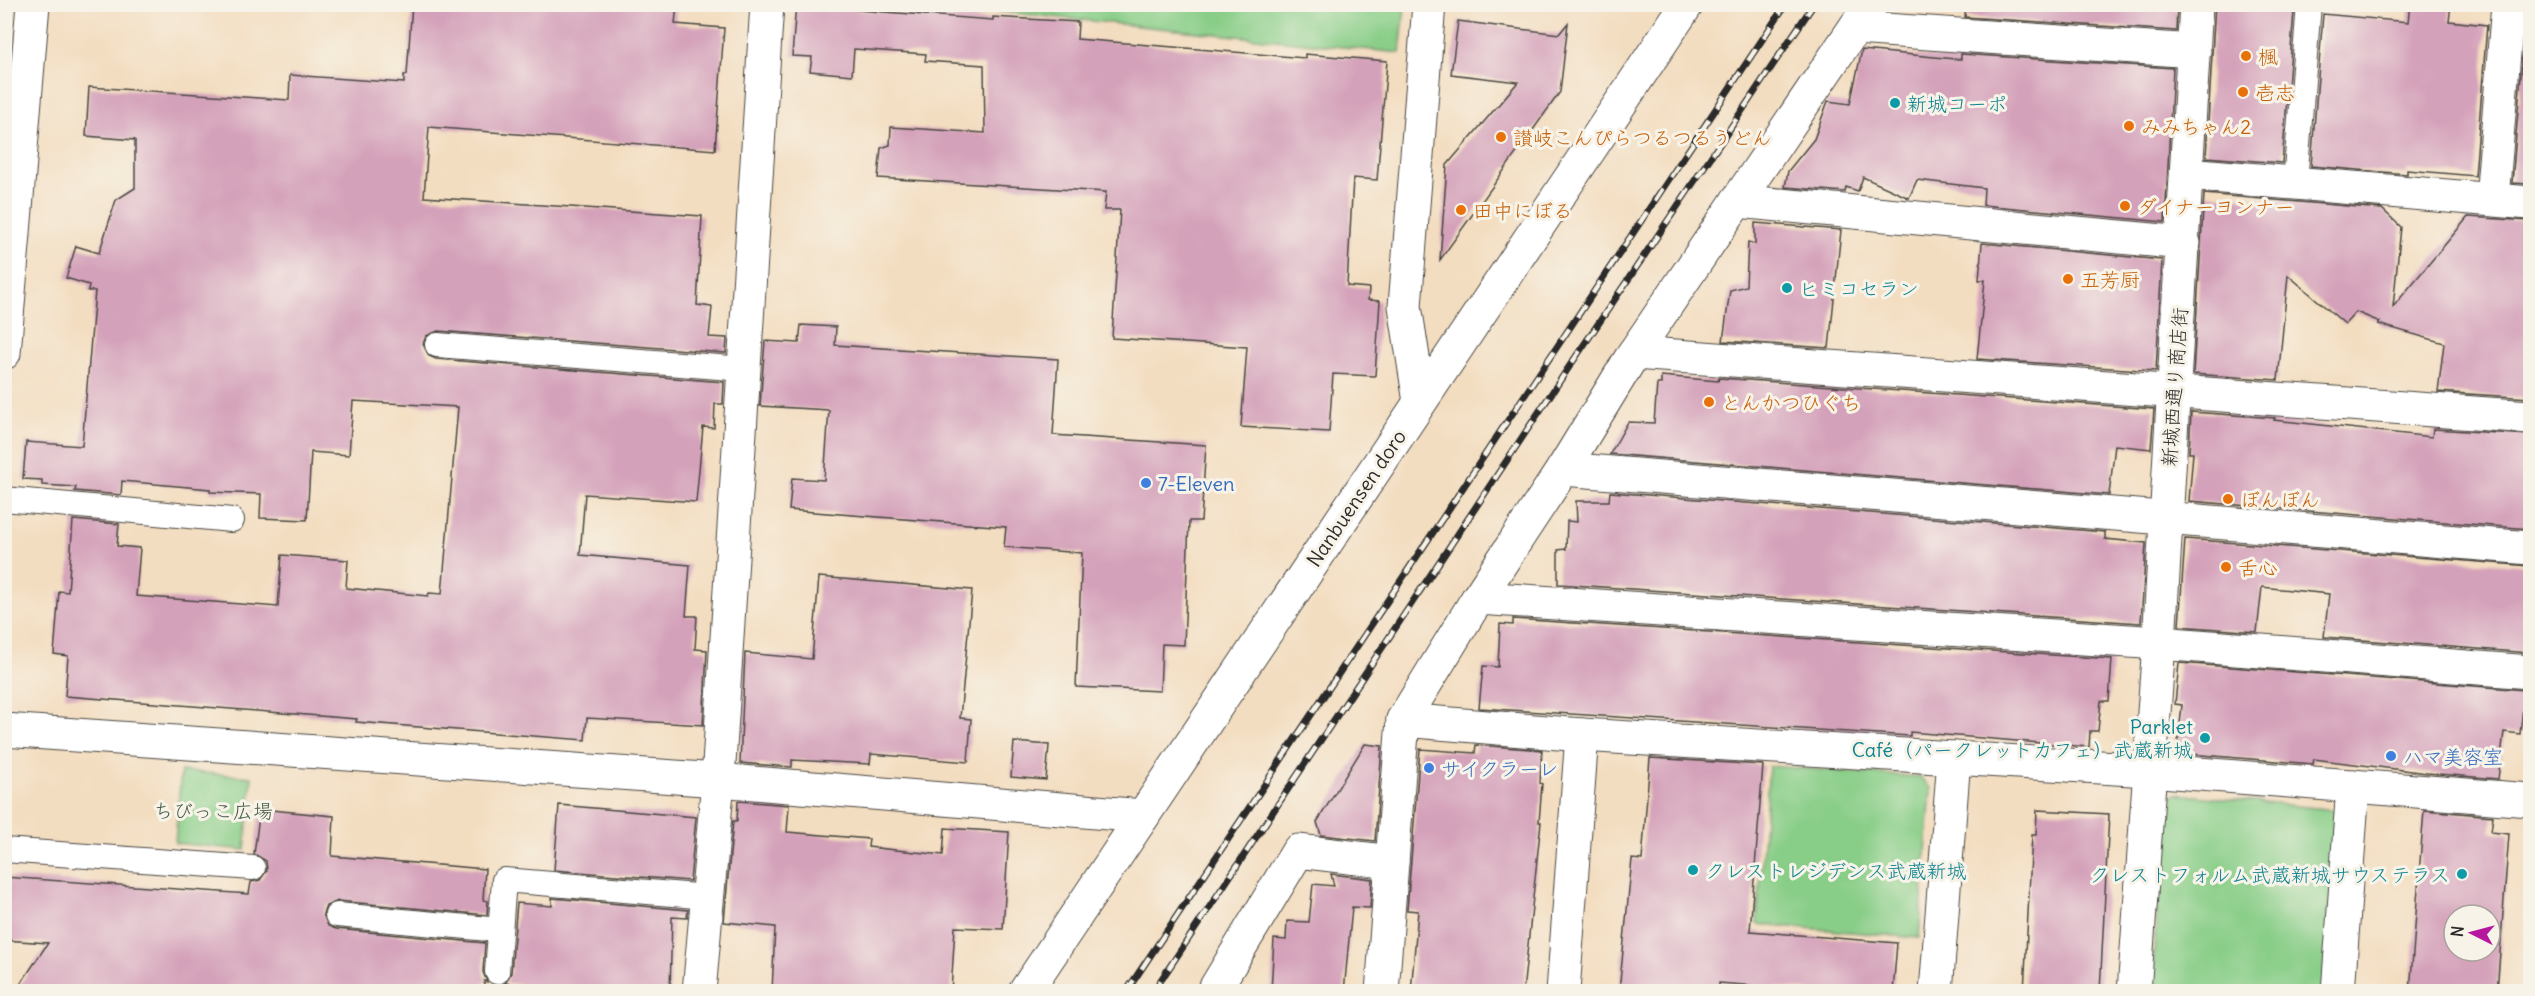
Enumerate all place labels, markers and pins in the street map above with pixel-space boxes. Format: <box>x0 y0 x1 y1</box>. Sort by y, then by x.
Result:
place label: 楓 <box>2258 44 2278 69</box>
marker: 楓 <box>2239 49 2253 63</box>
place label: 壱志 <box>2255 80 2295 105</box>
marker: 壱志 <box>2236 85 2250 99</box>
place label: 新城コーポ <box>1907 91 2007 116</box>
marker: 新城コーポ <box>1888 96 1902 110</box>
place label: みみちゃん2 <box>2141 114 2251 139</box>
marker: みみちゃん2 <box>2122 119 2136 133</box>
place label: 讃岐こんぴらつるつるうどん <box>1513 125 1772 150</box>
marker: 讃岐こんぴらつるつるうどん <box>1494 130 1508 144</box>
place label: ダイナーヨンナー <box>2137 194 2295 219</box>
place label: 田中にぼる <box>1473 198 1573 223</box>
marker: ダイナーヨンナー <box>2118 199 2132 213</box>
marker: 田中にぼる <box>1454 203 1468 217</box>
place label: 五芳厨 <box>2080 267 2140 292</box>
marker: 五芳厨 <box>2061 272 2075 286</box>
place label: ヒミコセラン <box>1799 276 1919 301</box>
marker: ヒミコセラン <box>1780 281 1794 295</box>
place label: とんかつひぐち <box>1721 390 1861 415</box>
marker: とんかつひぐち <box>1702 395 1716 409</box>
place label: 7-Eleven <box>1158 471 1235 496</box>
marker: 7-Eleven <box>1139 476 1153 490</box>
place label: ぼんぼん <box>2240 487 2320 512</box>
marker: ぼんぼん <box>2221 492 2235 506</box>
place label: 舌心 <box>2238 555 2278 580</box>
marker: 舌心 <box>2219 560 2233 574</box>
place label: Parklet Café（パークレットカフェ）武蔵新城 <box>1852 714 2193 762</box>
marker: Parklet Café（パークレットカフェ）武蔵新城 <box>2198 731 2212 745</box>
place label: ハマ美容室 <box>2403 744 2503 769</box>
marker: ハマ美容室 <box>2384 749 2398 763</box>
place label: サイクラーレ <box>1441 756 1558 781</box>
marker: サイクラーレ <box>1422 761 1436 775</box>
place label: クレストレジデンス武蔵新城 <box>1705 858 1967 883</box>
place label: クレストフォルム武蔵新城サウステラス <box>2089 862 2450 887</box>
marker: クレストレジデンス武蔵新城 <box>1686 863 1700 877</box>
marker: クレストフォルム武蔵新城サウステラス <box>2455 867 2469 881</box>

